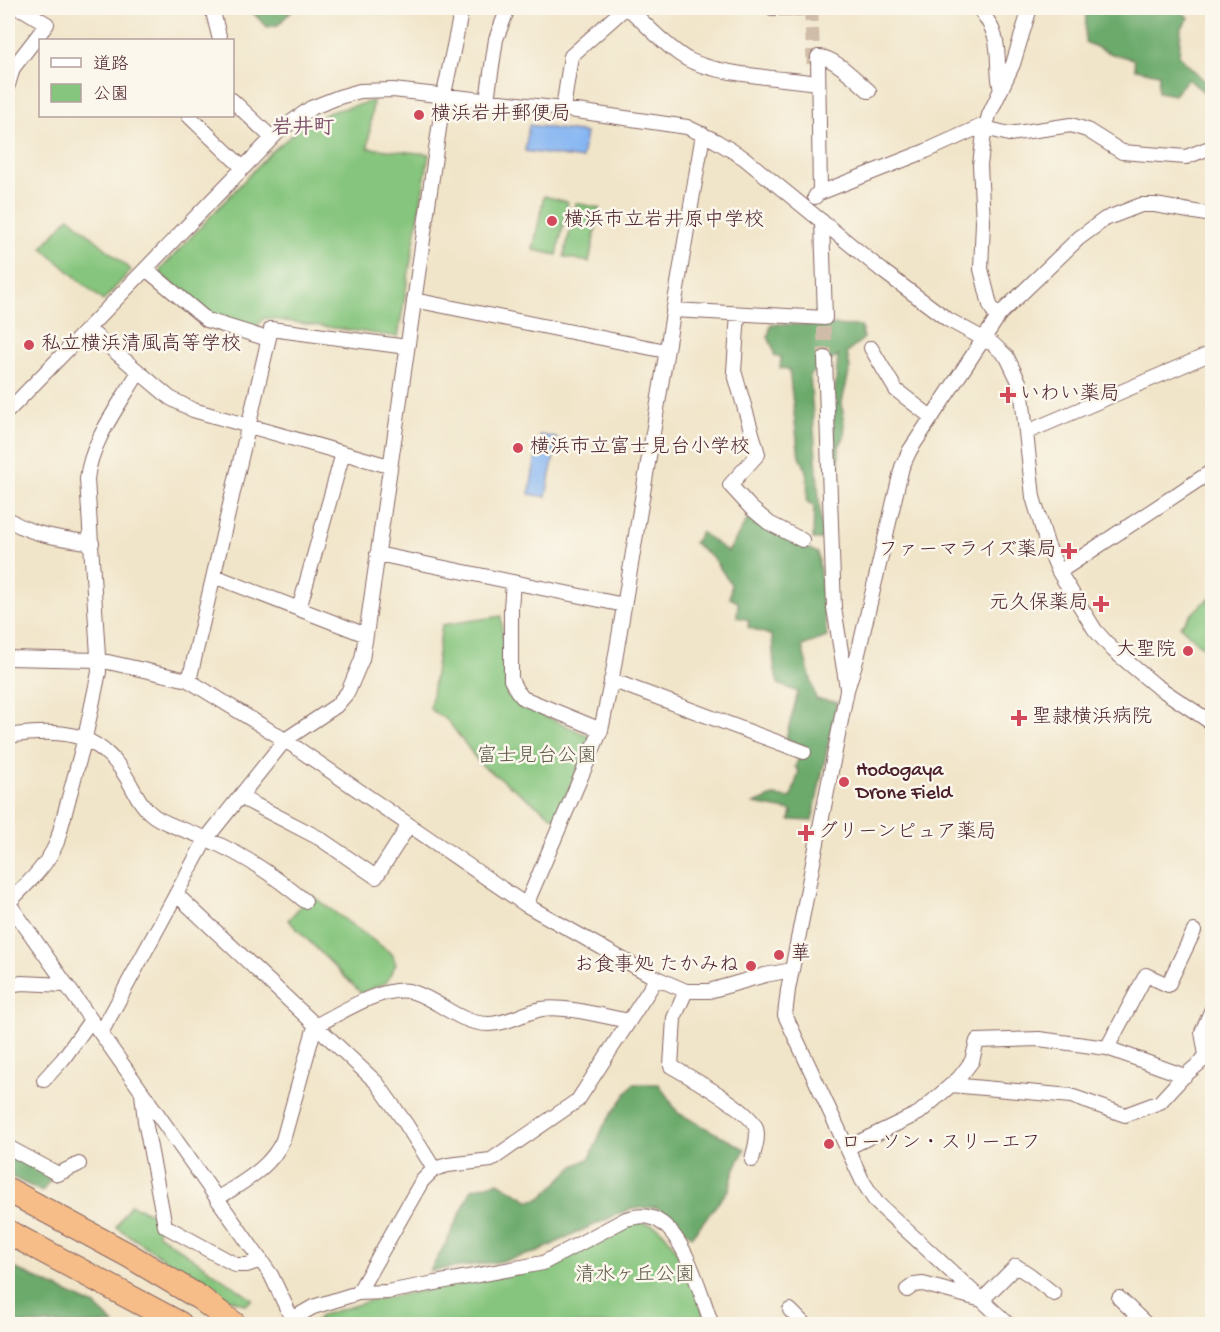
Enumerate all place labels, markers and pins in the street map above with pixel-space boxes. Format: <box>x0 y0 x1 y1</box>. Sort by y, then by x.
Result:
place label: 横浜岩井郵便局 <box>431 102 571 127</box>
marker: 横浜岩井郵便局 <box>412 108 426 122</box>
place label: 横浜市立岩井原中学校 <box>564 208 764 233</box>
marker: 横浜市立岩井原中学校 <box>545 214 559 228</box>
place label: 私立横浜清風高等学校 <box>41 332 241 357</box>
marker: 私立横浜清風高等学校 <box>22 338 36 352</box>
place label: いわい薬局 <box>1020 382 1120 407</box>
marker: いわい薬局 <box>1001 388 1015 402</box>
place label: 横浜市立富士見台小学校 <box>530 435 750 460</box>
marker: 横浜市立富士見台小学校 <box>511 441 525 455</box>
place label: ファーマライズ薬局 <box>878 538 1057 563</box>
marker: ファーマライズ薬局 <box>1062 544 1076 558</box>
place label: 元久保薬局 <box>989 591 1089 616</box>
marker: 元久保薬局 <box>1094 597 1108 611</box>
place label: 大聖院 <box>1116 639 1176 663</box>
marker: 大聖院 <box>1181 644 1195 658</box>
place label: 聖隷横浜病院 <box>1032 705 1152 730</box>
marker: 聖隷横浜病院 <box>1010 709 1028 727</box>
place label: Hodogaya Drone Field <box>854 760 954 806</box>
marker: Hodogaya Drone Field <box>837 775 851 789</box>
place label: グリーンピュア薬局 <box>818 820 997 845</box>
marker: グリーンピュア薬局 <box>799 826 813 840</box>
place label: 華 <box>791 942 811 967</box>
marker: 華 <box>772 948 786 962</box>
place label: お食事処 たかみね <box>574 953 739 978</box>
marker: お食事処 たかみね <box>744 959 758 973</box>
place label: ローソン・スリーエフ <box>841 1133 1041 1156</box>
marker: ローソン・スリーエフ <box>822 1137 836 1151</box>

